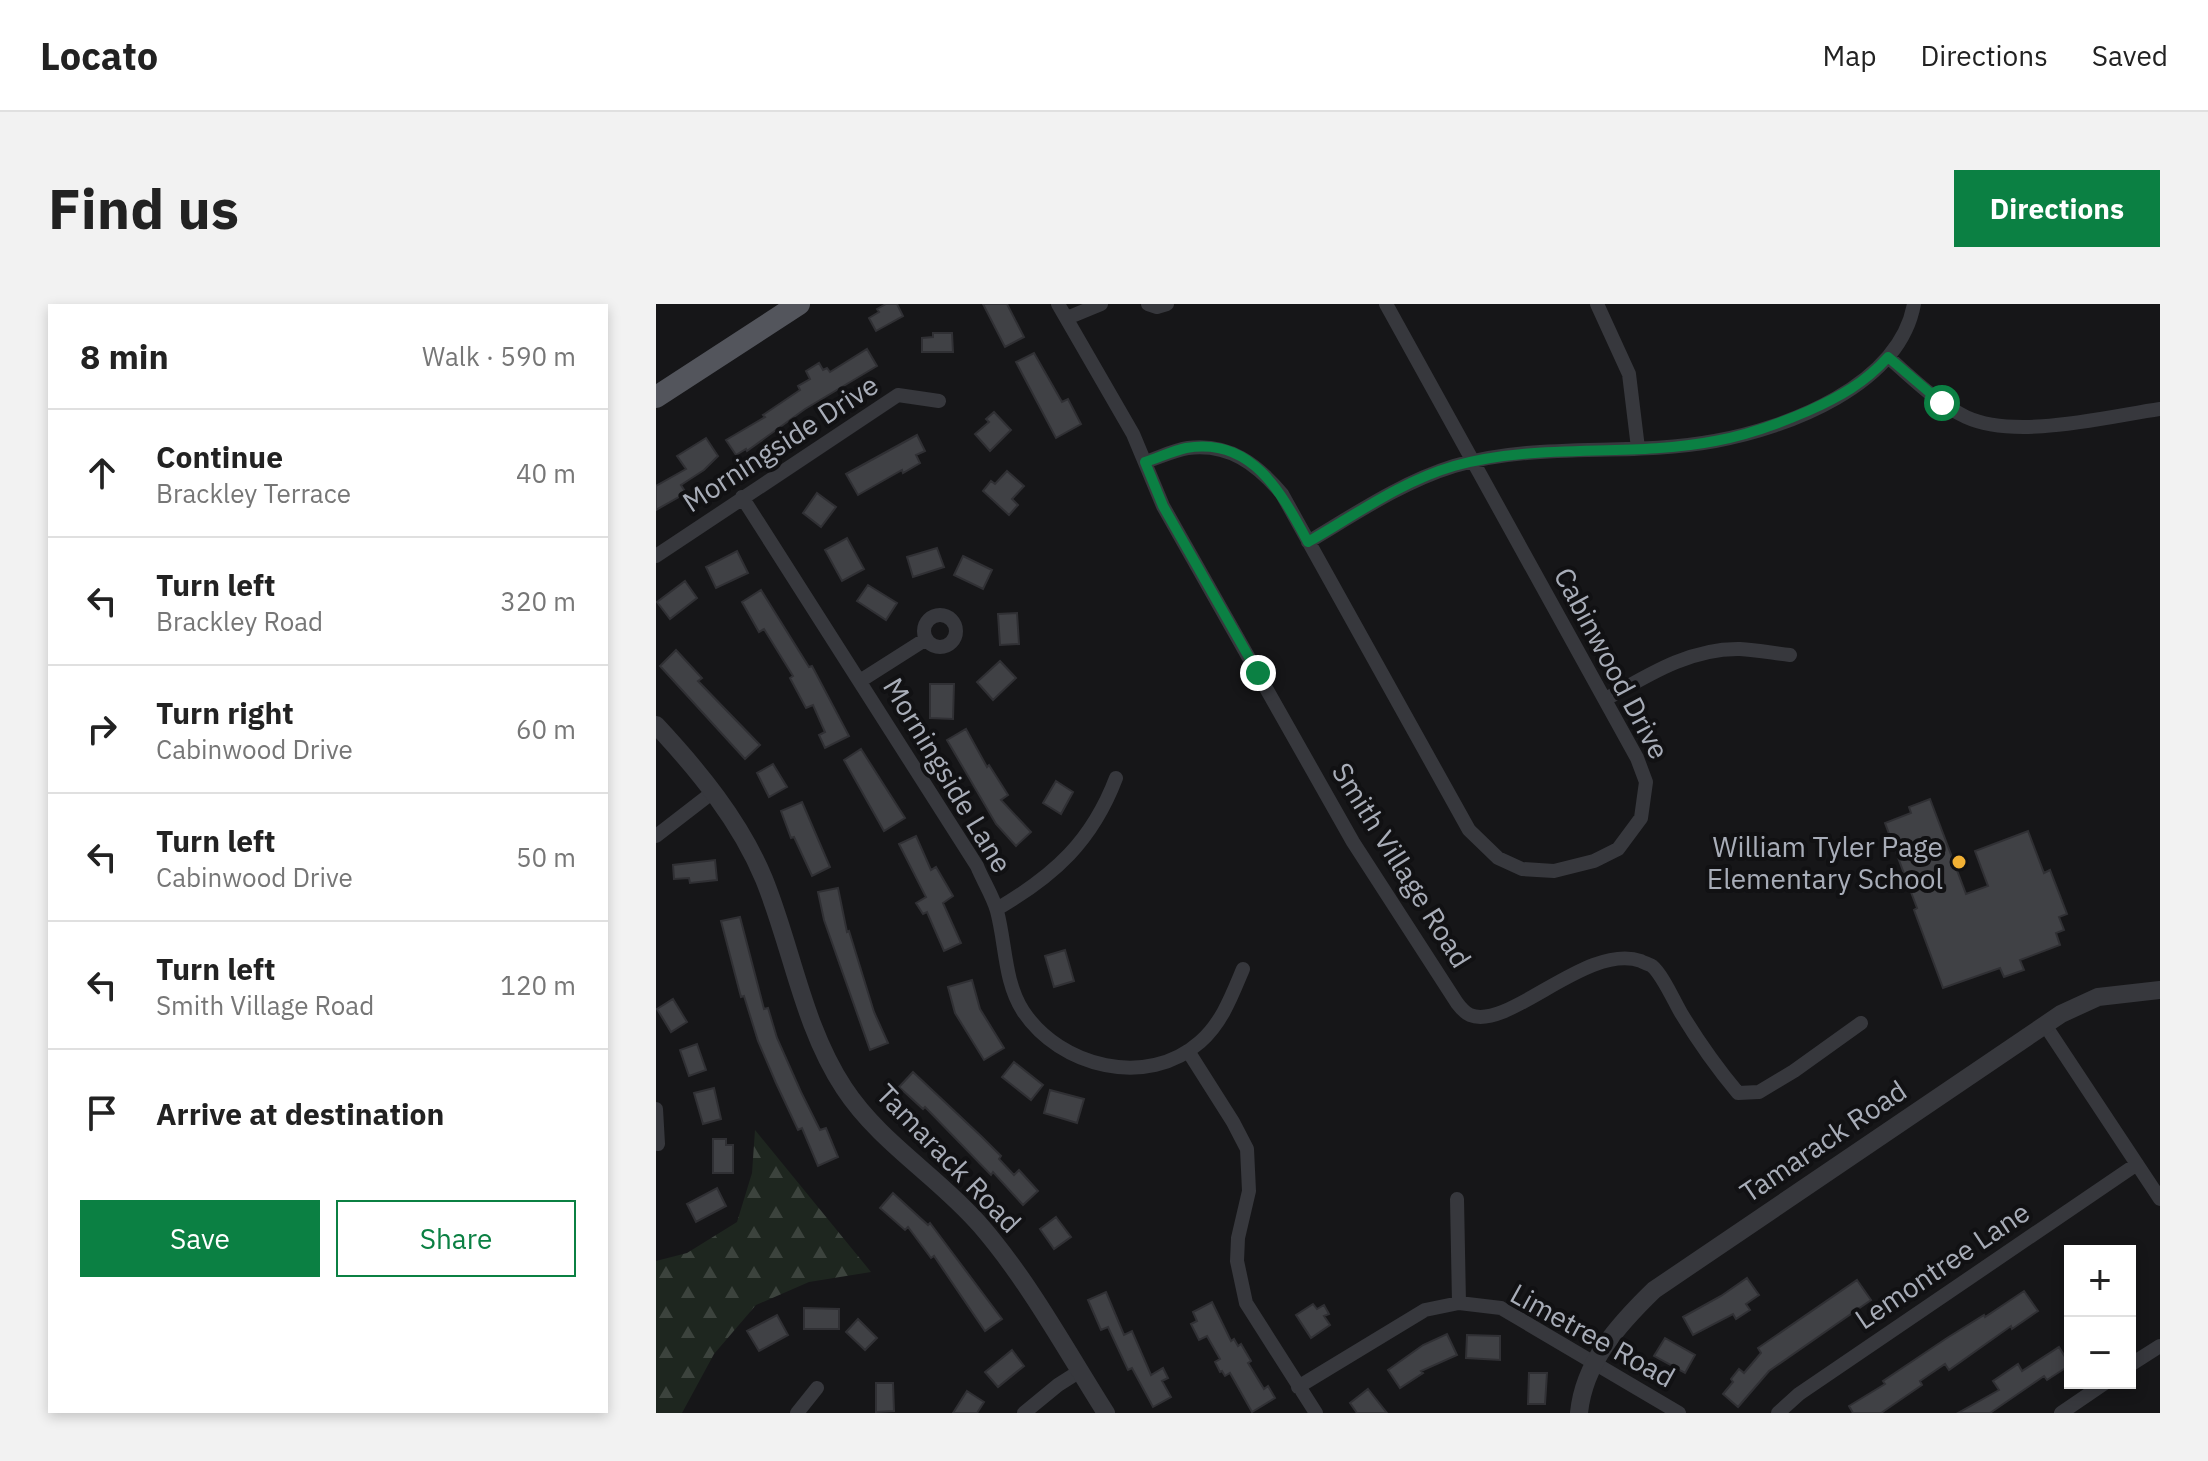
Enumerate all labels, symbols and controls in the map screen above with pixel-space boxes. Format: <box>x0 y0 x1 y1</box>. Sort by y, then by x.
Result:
text: Locato <box>40 31 158 80</box>
text: Map <box>1822 37 1876 74</box>
text: Directions <box>1920 37 2048 74</box>
text: Saved <box>2092 37 2168 74</box>
button: Directions <box>1954 170 2160 247</box>
text: Find us <box>48 172 239 244</box>
text: 8 min <box>80 334 169 378</box>
text: Walk · 590 m <box>422 339 576 373</box>
street label: Morningside Drive <box>675 366 885 520</box>
route start <box>1924 385 1960 421</box>
text: Continue <box>156 437 283 476</box>
icon: ahead <box>80 451 124 495</box>
text: 40 m <box>516 456 576 490</box>
text: Brackley Terrace <box>156 476 351 510</box>
street label: Cabinwood Drive <box>1546 561 1678 765</box>
text: Turn left <box>156 565 275 604</box>
icon: left <box>80 579 124 623</box>
text: 320 m <box>500 584 576 618</box>
text: Brackley Road <box>156 604 323 638</box>
route end <box>1240 655 1276 691</box>
street label: Morningside Lane <box>875 671 1021 879</box>
text: Turn right <box>156 693 294 732</box>
icon: right <box>80 707 124 751</box>
text: 60 m <box>516 712 576 746</box>
text: Cabinwood Drive <box>156 732 353 766</box>
street label: Smith Village Road <box>1324 755 1480 975</box>
text: Turn left <box>156 821 275 860</box>
place label: William Tyler Page Elementary School <box>1707 828 1943 897</box>
icon: left <box>80 835 124 879</box>
text: 50 m <box>516 840 576 874</box>
marker: William Tyler Page Elementary School <box>1950 853 1968 871</box>
text: Cabinwood Drive <box>156 860 353 894</box>
text: Turn left <box>156 949 275 988</box>
icon: left <box>80 963 124 1007</box>
text: 120 m <box>500 968 576 1002</box>
text: Smith Village Road <box>156 988 374 1022</box>
street label: Tamarack Road <box>1733 1072 1913 1210</box>
street label: Tamarack Road <box>869 1076 1029 1240</box>
icon: arrive <box>80 1091 124 1135</box>
text: Arrive at destination <box>156 1094 444 1133</box>
street label: Lemontree Lane <box>1848 1193 2036 1337</box>
button: Save <box>80 1200 320 1277</box>
button: Share <box>336 1200 576 1277</box>
map controls <box>2064 1245 2136 1389</box>
button: + <box>2064 1245 2136 1317</box>
street label: Limetree Road <box>1504 1275 1682 1395</box>
button: − <box>2064 1317 2136 1389</box>

